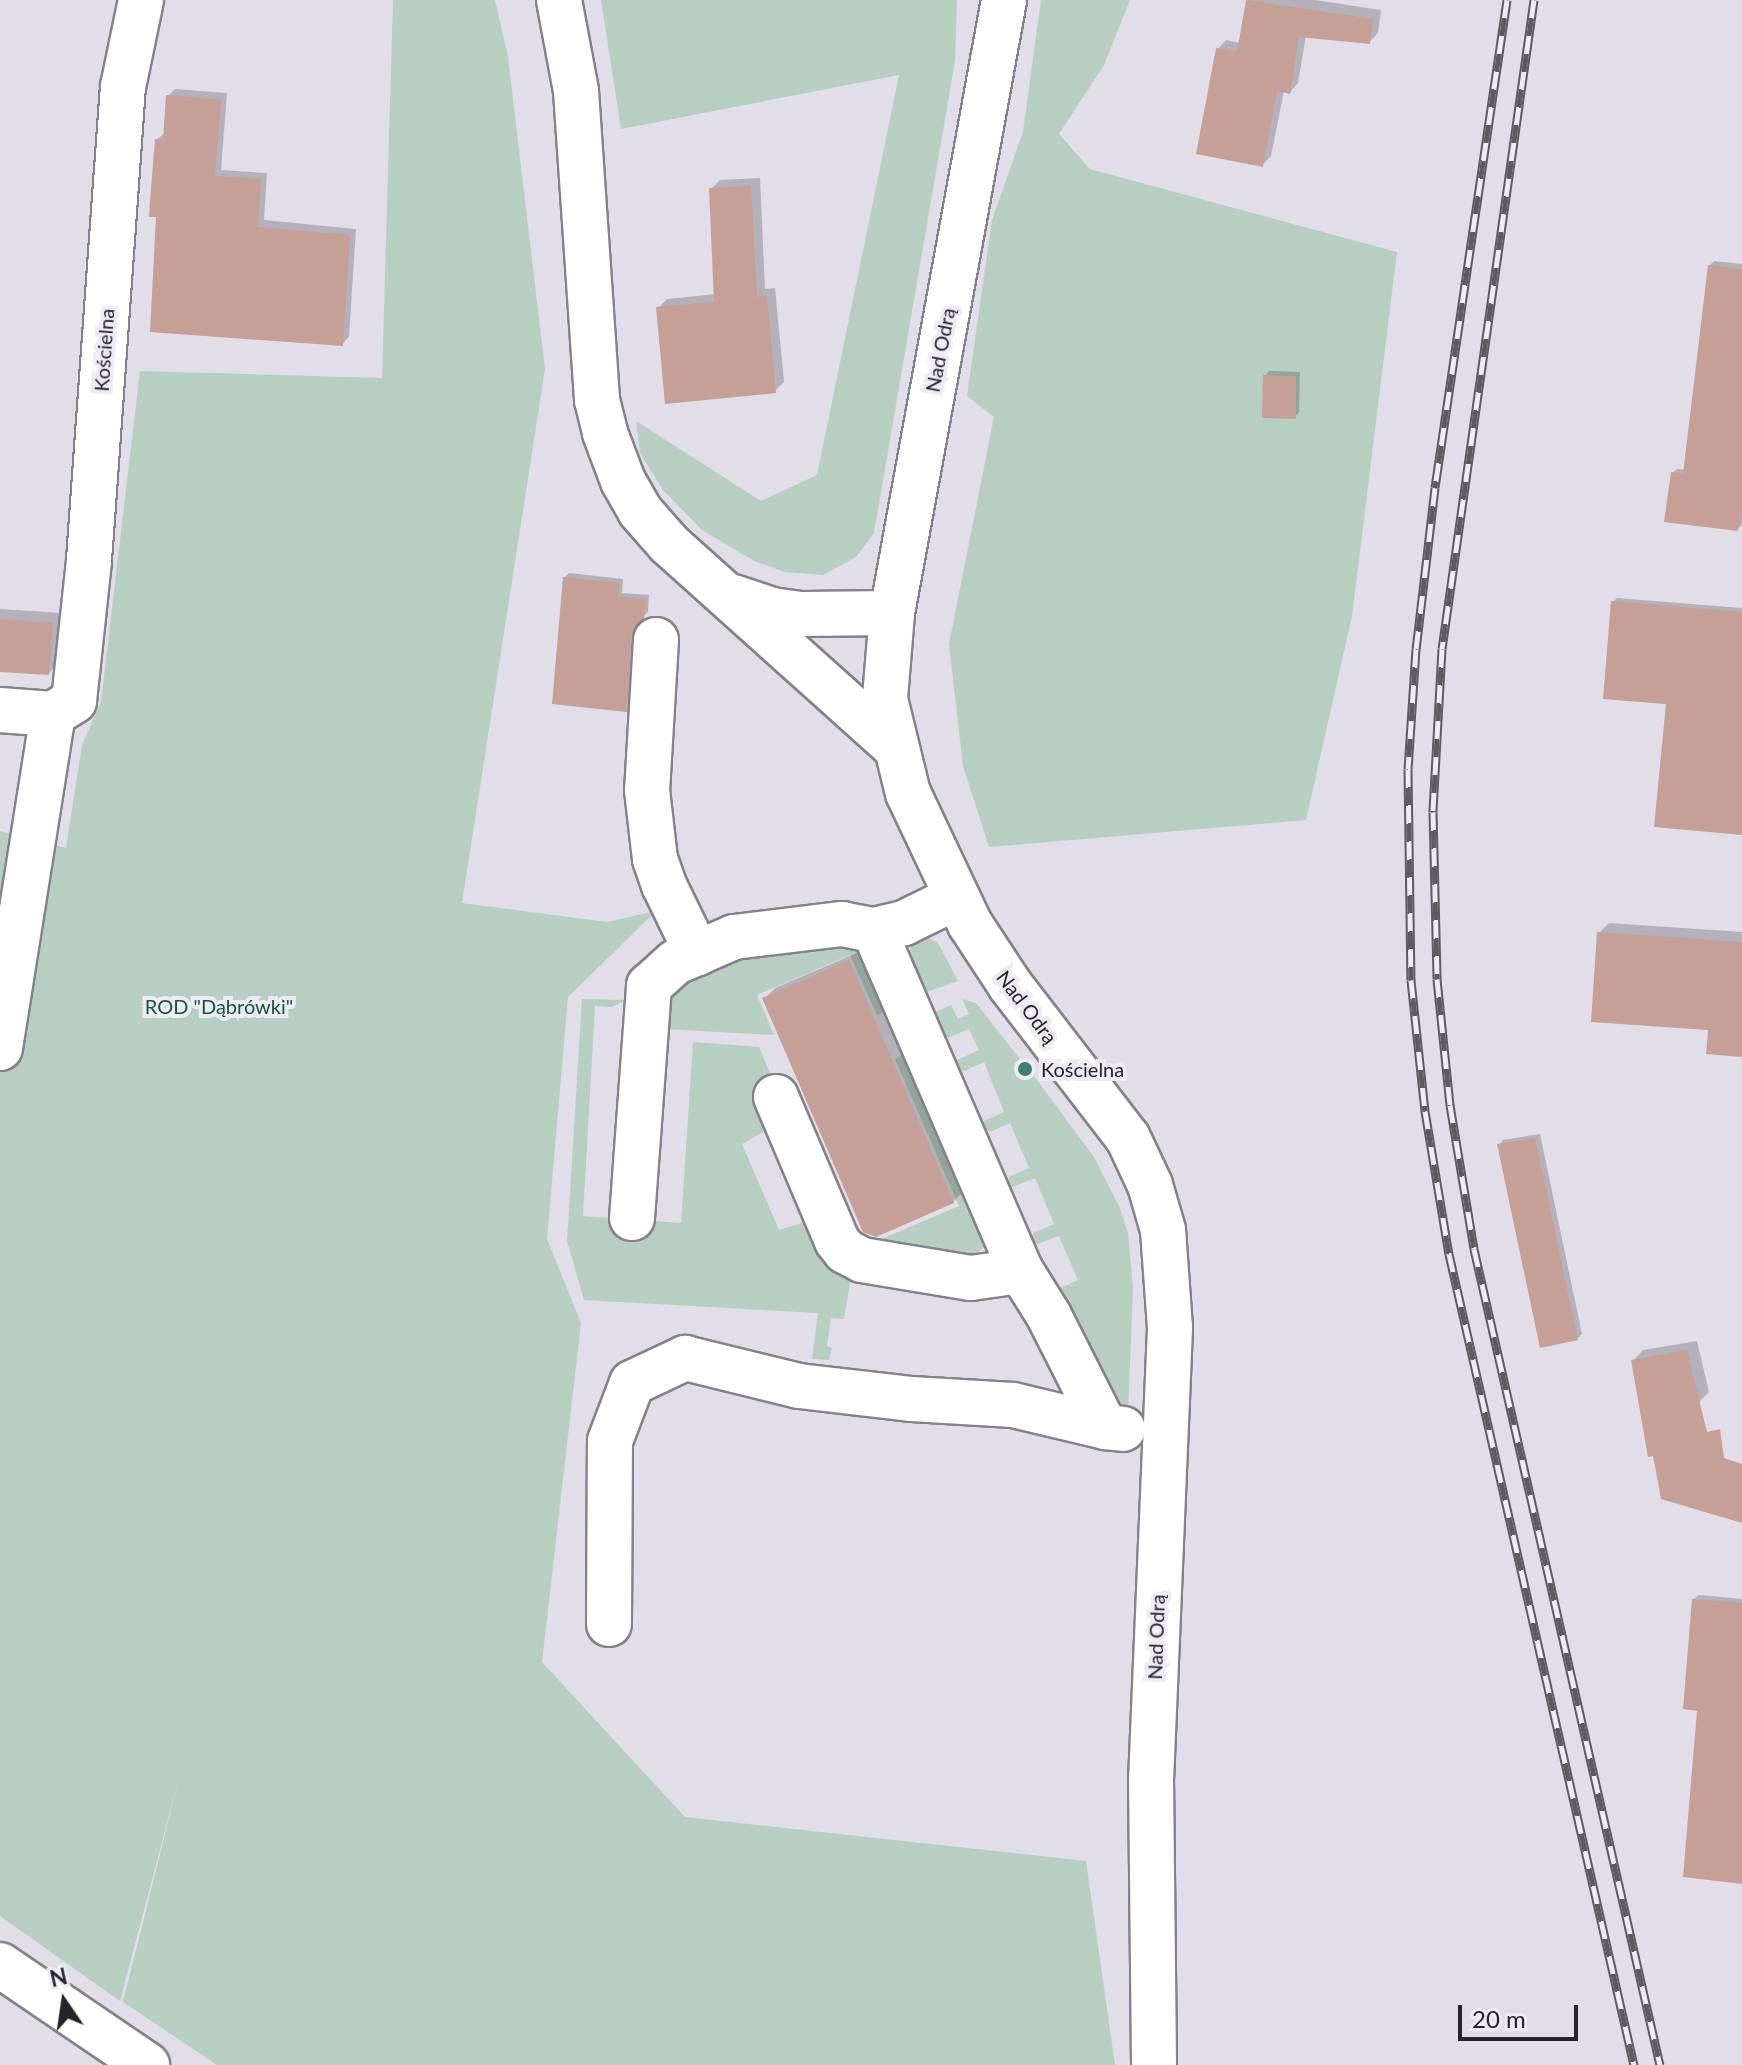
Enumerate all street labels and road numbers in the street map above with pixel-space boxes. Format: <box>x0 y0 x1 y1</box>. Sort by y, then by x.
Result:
street label: Nad Odrą <box>920 306 960 394</box>
street label: Kościelna <box>89 308 119 392</box>
street label: Nad Odrą <box>992 966 1062 1048</box>
street label: Nad Odrą <box>1143 1594 1169 1680</box>

